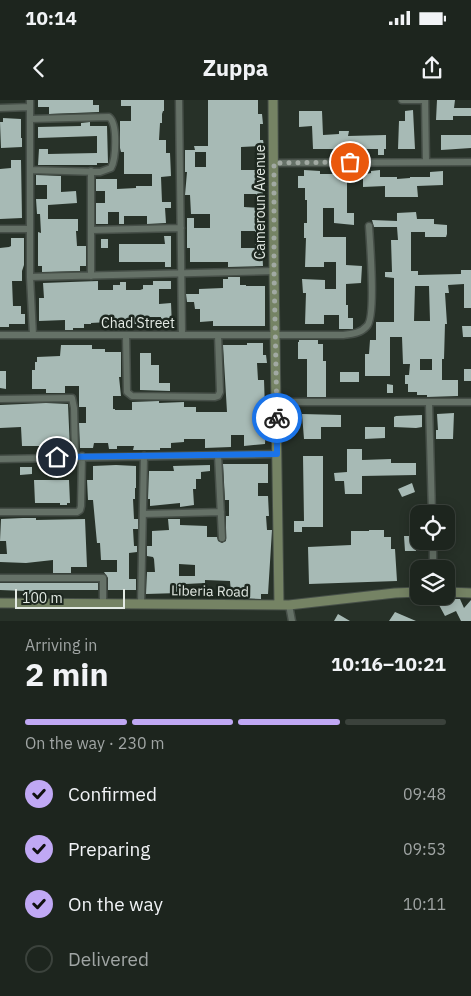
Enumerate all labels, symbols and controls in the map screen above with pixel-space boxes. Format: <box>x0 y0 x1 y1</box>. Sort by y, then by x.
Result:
text: 10:14 <box>25 6 77 30</box>
text: Zuppa <box>203 53 268 82</box>
icon: back <box>25 54 53 82</box>
icon: share <box>418 54 446 82</box>
pin <box>329 141 371 183</box>
street label: Cameroun Avenue <box>251 144 269 259</box>
icon: bag <box>336 148 364 176</box>
street label: Chad Street <box>101 314 175 332</box>
courier <box>252 393 302 443</box>
icon: bike <box>263 404 291 432</box>
pin <box>36 436 78 478</box>
icon: home <box>43 443 71 471</box>
map controls <box>410 505 455 605</box>
button: locate <box>410 505 455 550</box>
button: layers <box>410 560 455 605</box>
street label: Liberia Road <box>171 581 249 601</box>
scale bar <box>15 586 125 609</box>
text: 100 m <box>22 589 63 607</box>
text: Arriving in <box>25 635 97 655</box>
text: 10:16–10:21 <box>331 652 446 676</box>
text: 2 min <box>25 653 109 695</box>
text: On the way · 230 m <box>25 733 164 753</box>
icon: check <box>25 780 53 808</box>
text: Confirmed <box>68 782 157 806</box>
text: 09:48 <box>403 784 446 804</box>
icon: check <box>25 835 53 863</box>
text: Preparing <box>68 837 150 861</box>
text: 09:53 <box>403 839 446 859</box>
icon: check <box>25 890 53 918</box>
text: On the way <box>68 892 163 916</box>
text: 10:11 <box>403 894 446 914</box>
text: Delivered <box>68 947 149 971</box>

